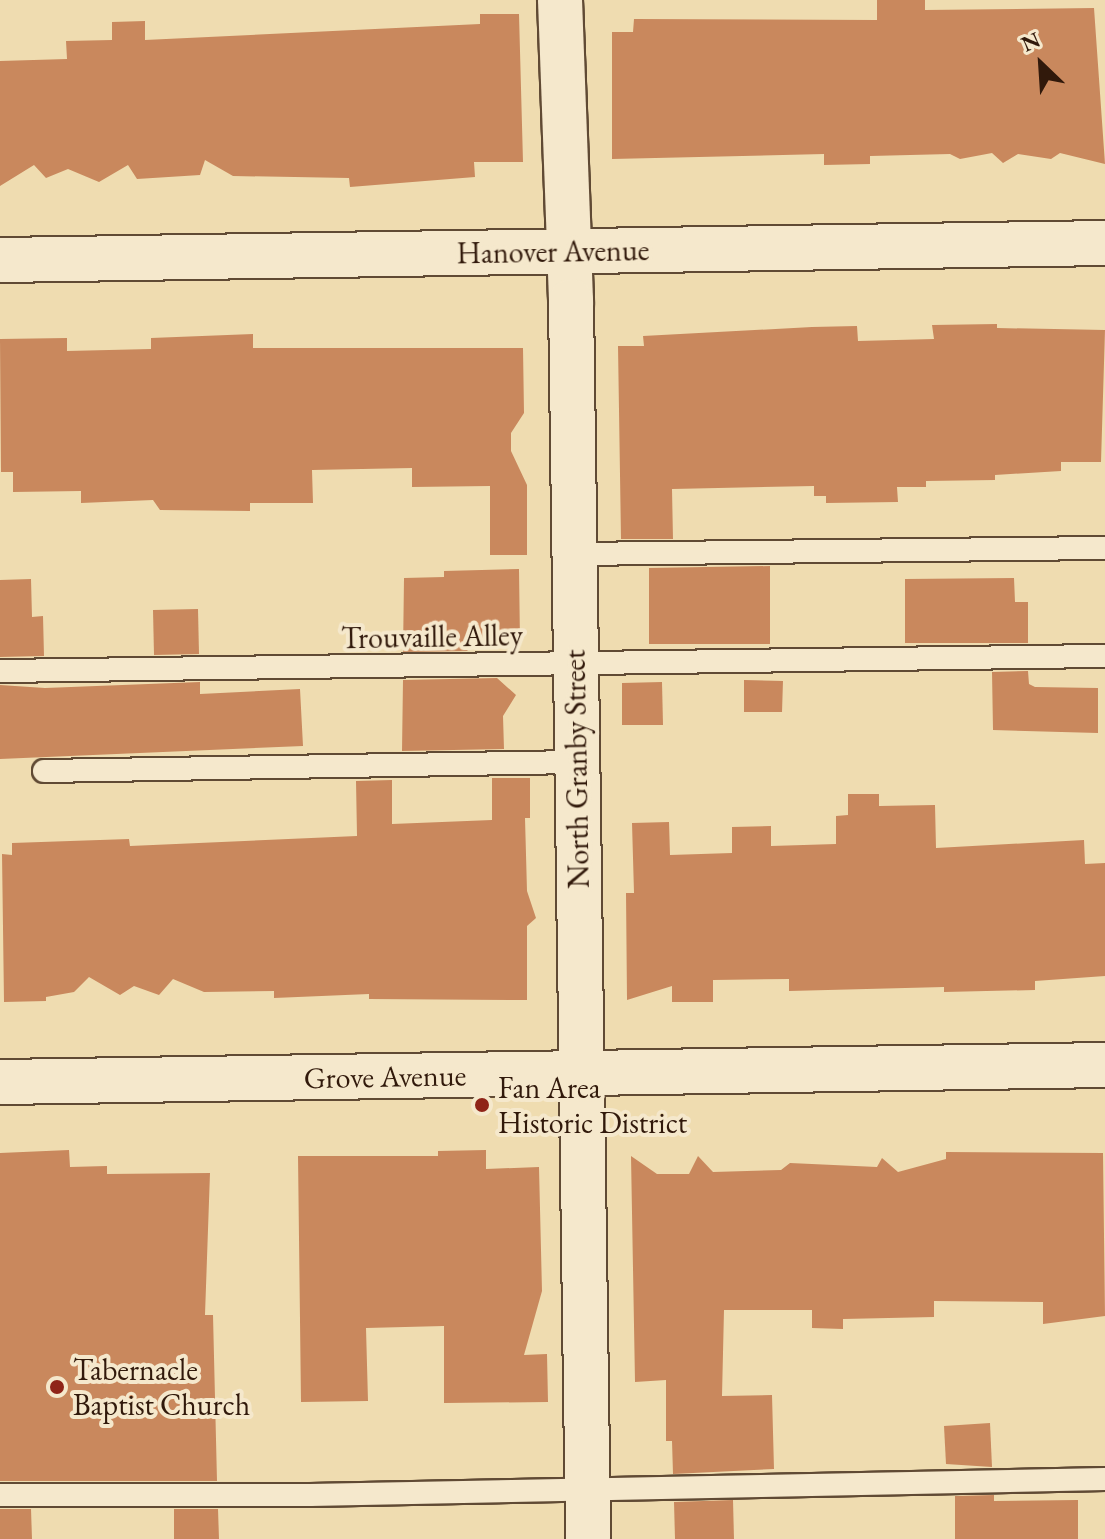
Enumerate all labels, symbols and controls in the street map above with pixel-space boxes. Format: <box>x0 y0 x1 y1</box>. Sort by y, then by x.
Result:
north arrow <box>1001 24 1081 104</box>
text: N <box>1016 25 1045 59</box>
street label: Hanover Avenue <box>456 232 650 272</box>
street label: Trouvaille Alley <box>341 617 523 657</box>
street label: North Granby Street <box>557 649 597 889</box>
street label: Grove Avenue <box>303 1058 467 1096</box>
place label: Fan Area Historic District <box>498 1070 687 1140</box>
marker: Fan Area Historic District <box>473 1096 491 1114</box>
place label: Tabernacle Baptist Church <box>73 1352 250 1422</box>
marker: Tabernacle Baptist Church <box>48 1378 66 1396</box>

